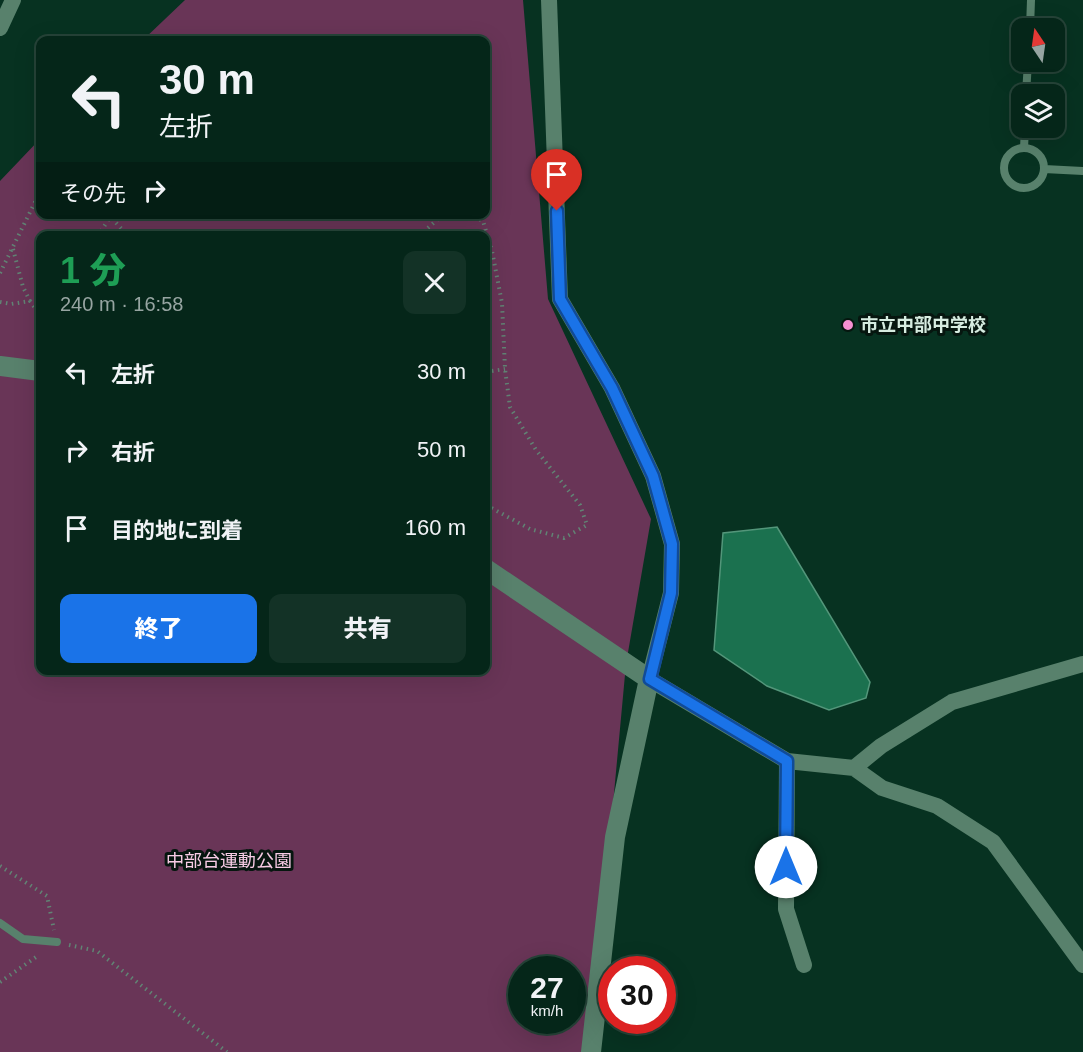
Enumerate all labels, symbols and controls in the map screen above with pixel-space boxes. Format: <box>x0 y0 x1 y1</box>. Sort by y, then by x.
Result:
north arrow <box>1011 18 1065 72</box>
map controls <box>1011 18 1065 138</box>
text: 30 m <box>159 56 255 103</box>
icon: left <box>60 60 138 138</box>
button: layers <box>1011 84 1065 138</box>
text: 左折 <box>159 112 213 142</box>
pin <box>531 149 582 211</box>
icon: arrive <box>540 158 573 191</box>
icon: right <box>138 174 171 207</box>
text: その先 <box>60 181 126 206</box>
text: 1 分 <box>60 250 126 291</box>
button: close <box>403 251 466 314</box>
text: 240 m · 16:58 <box>60 293 183 315</box>
place label: 市立中部中学校 <box>860 315 986 335</box>
marker: 市立中部中学校 <box>841 318 855 332</box>
icon: left <box>60 356 93 389</box>
text: 30 m <box>417 359 466 384</box>
text: 左折 <box>111 362 155 387</box>
icon: right <box>60 434 93 467</box>
text: 50 m <box>417 437 466 462</box>
text: 右折 <box>111 440 155 465</box>
icon: arrive <box>60 512 93 545</box>
text: 160 m <box>405 515 466 540</box>
text: 目的地に到着 <box>111 518 243 543</box>
button: 終了 <box>60 594 257 663</box>
button: 共有 <box>269 594 466 663</box>
position arrow <box>754 835 818 899</box>
park label: 中部台運動公園 <box>166 851 292 871</box>
speed limit sign: 30 <box>598 956 676 1034</box>
text: 27 <box>530 971 564 1004</box>
text: km/h <box>531 1002 563 1019</box>

